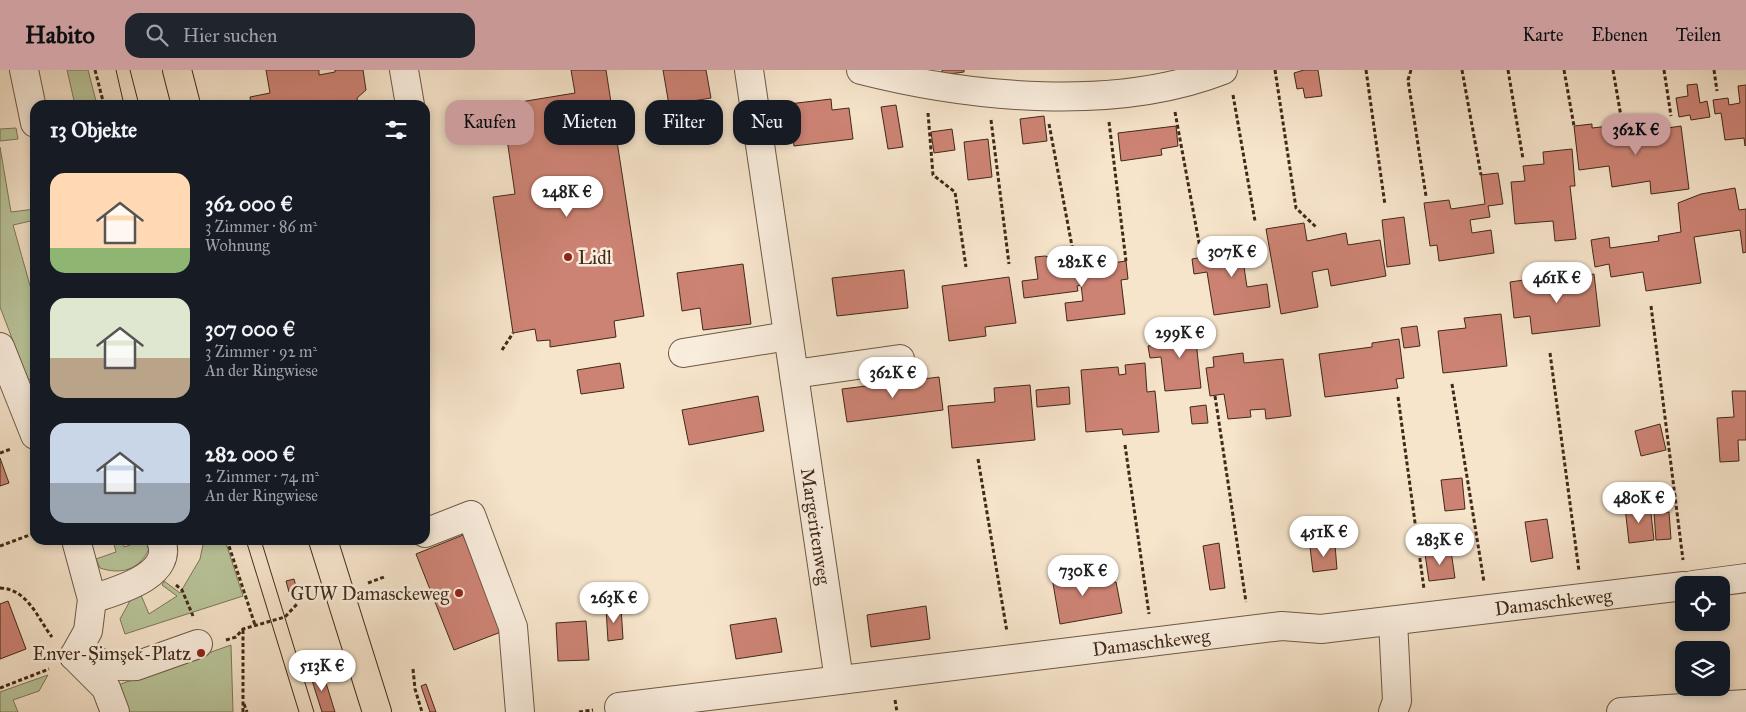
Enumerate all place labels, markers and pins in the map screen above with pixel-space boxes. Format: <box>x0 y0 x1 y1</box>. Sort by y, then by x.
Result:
pin: 362K € <box>1595 114 1677 156</box>
pin: 248K € <box>526 176 608 218</box>
pin: 307K € <box>1191 236 1273 278</box>
place label: Lidl <box>578 246 613 269</box>
pin: 282K € <box>1041 246 1123 288</box>
marker: Lidl <box>562 251 574 263</box>
pin: 461K € <box>1516 262 1598 304</box>
pin: 299K € <box>1139 316 1221 359</box>
pin: 362K € <box>852 356 934 399</box>
pin: 480K € <box>1598 482 1680 524</box>
pin: 451K € <box>1283 516 1365 558</box>
pin: 283K € <box>1399 524 1481 566</box>
pin: 730K € <box>1042 554 1124 597</box>
place label: GUW Damasckeweg <box>290 582 449 606</box>
pin: 263K € <box>573 582 655 624</box>
marker: GUW Damasckeweg <box>453 587 465 599</box>
place label: Enver-Şimşek-Platz <box>33 642 191 665</box>
marker: Enver-Şimşek-Platz <box>195 647 207 659</box>
pin: 513K € <box>281 650 363 692</box>

